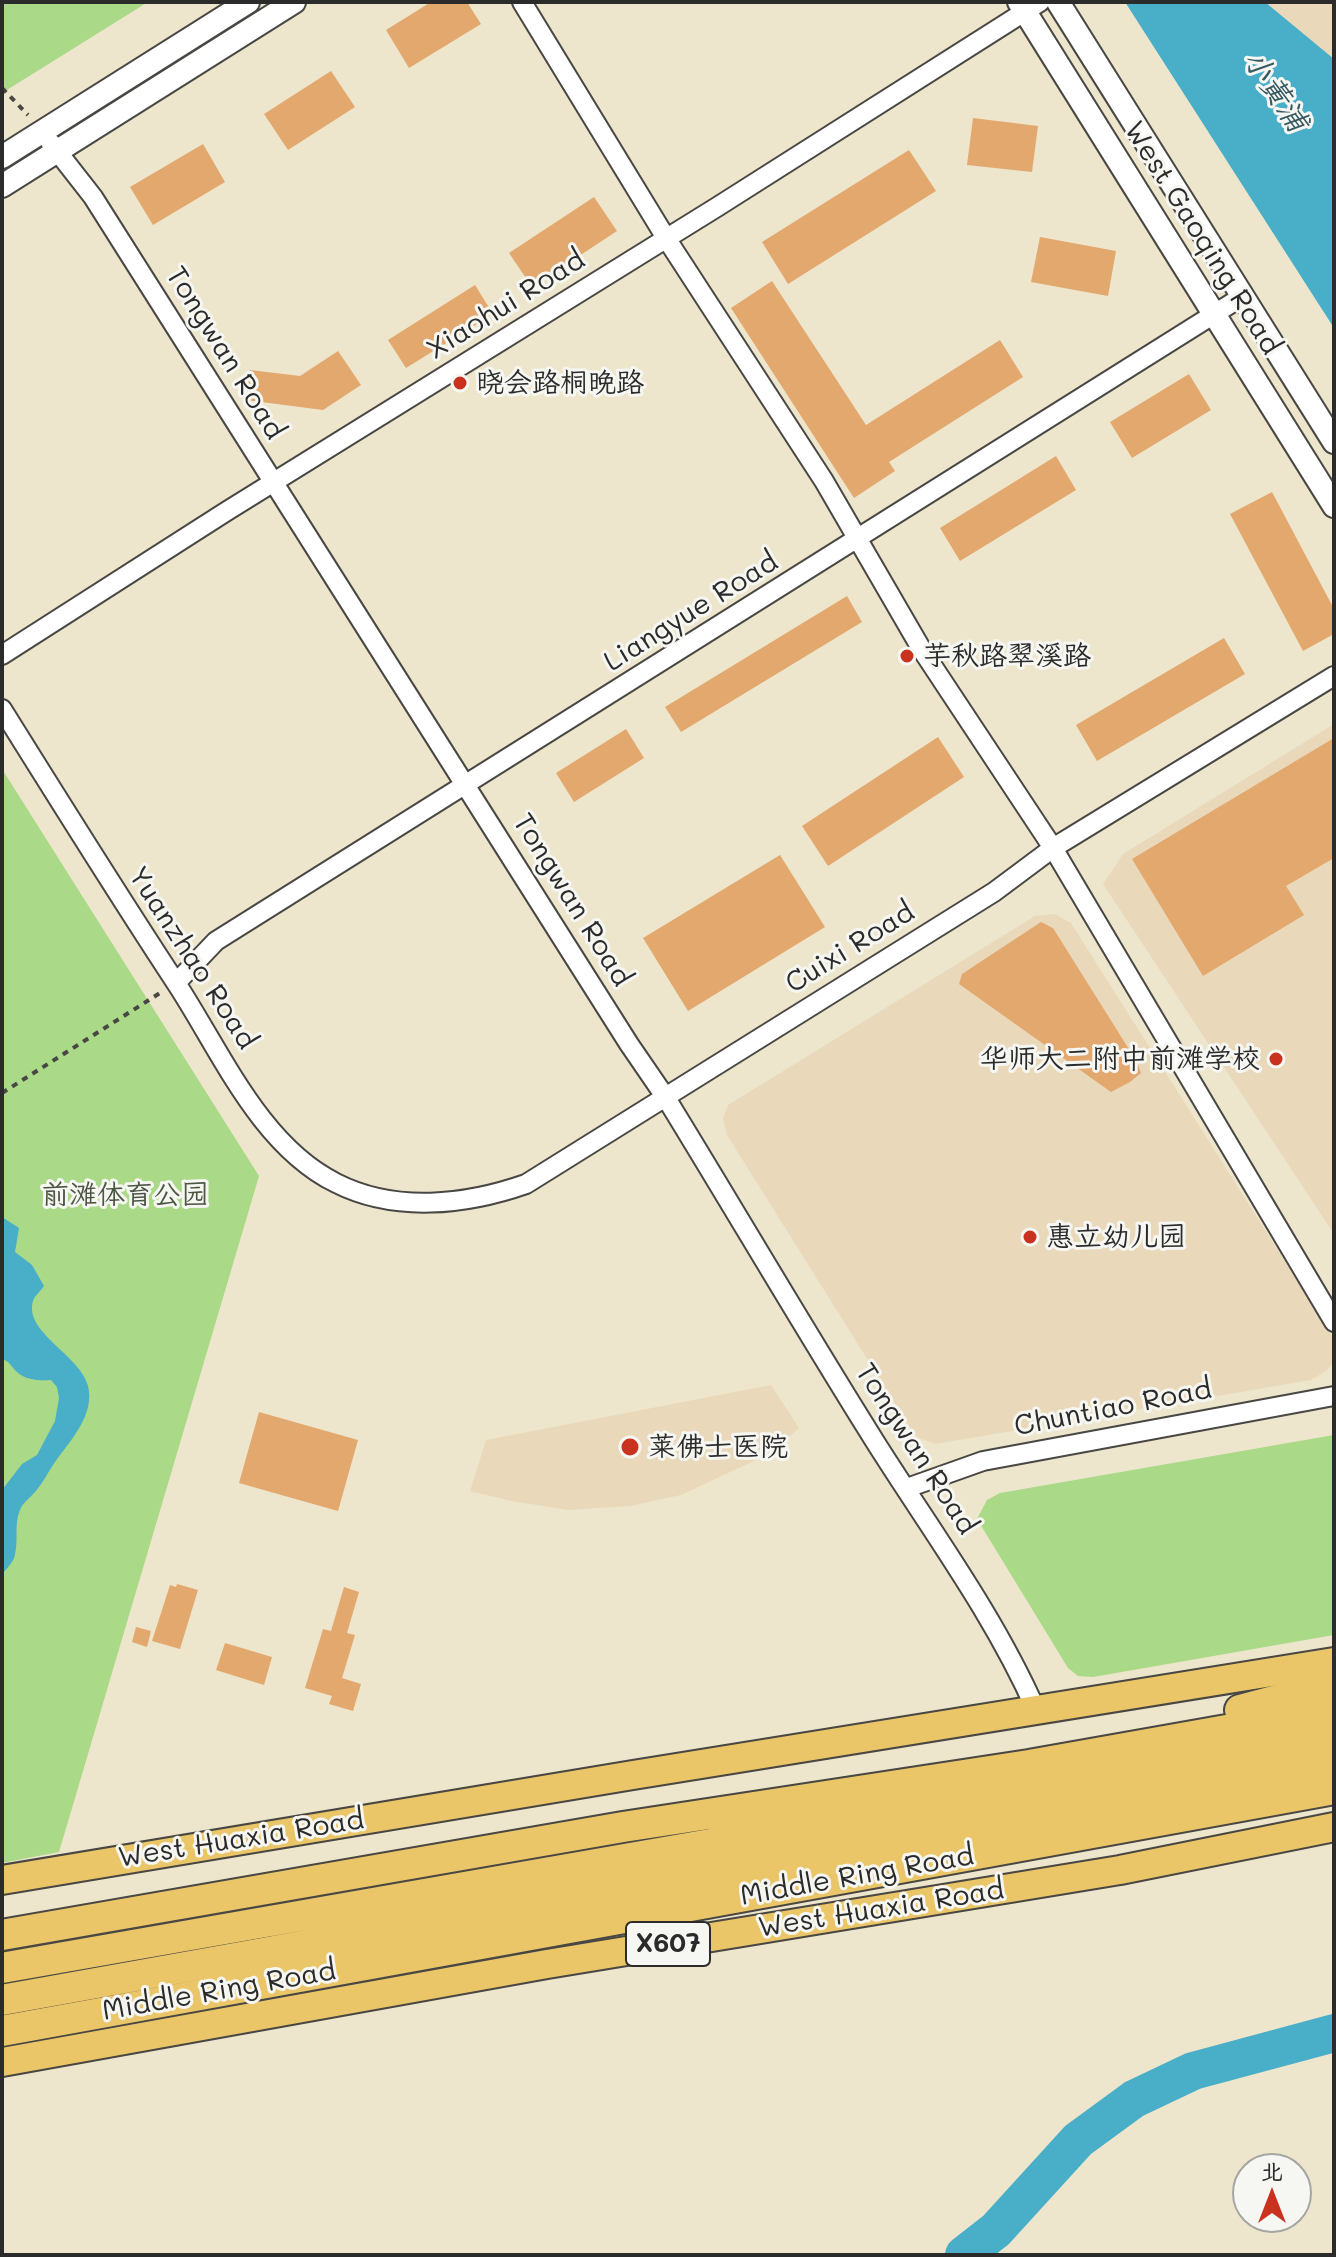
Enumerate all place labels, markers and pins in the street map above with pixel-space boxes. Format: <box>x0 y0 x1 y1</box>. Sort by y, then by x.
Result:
place label: 晓会路桐晚路 <box>476 366 644 400</box>
marker: 晓会路桐晚路 <box>451 374 469 392</box>
place label: 芋秋路翠溪路 <box>923 639 1091 673</box>
marker: 芋秋路翠溪路 <box>898 647 916 665</box>
place label: 华师大二附中前滩学校 <box>980 1042 1260 1076</box>
marker: 华师大二附中前滩学校 <box>1267 1050 1285 1068</box>
place label: 惠立幼儿园 <box>1046 1220 1186 1254</box>
marker: 惠立幼儿园 <box>1021 1228 1039 1246</box>
place label: 莱佛士医院 <box>648 1430 788 1464</box>
marker: 莱佛士医院 <box>619 1436 641 1458</box>

